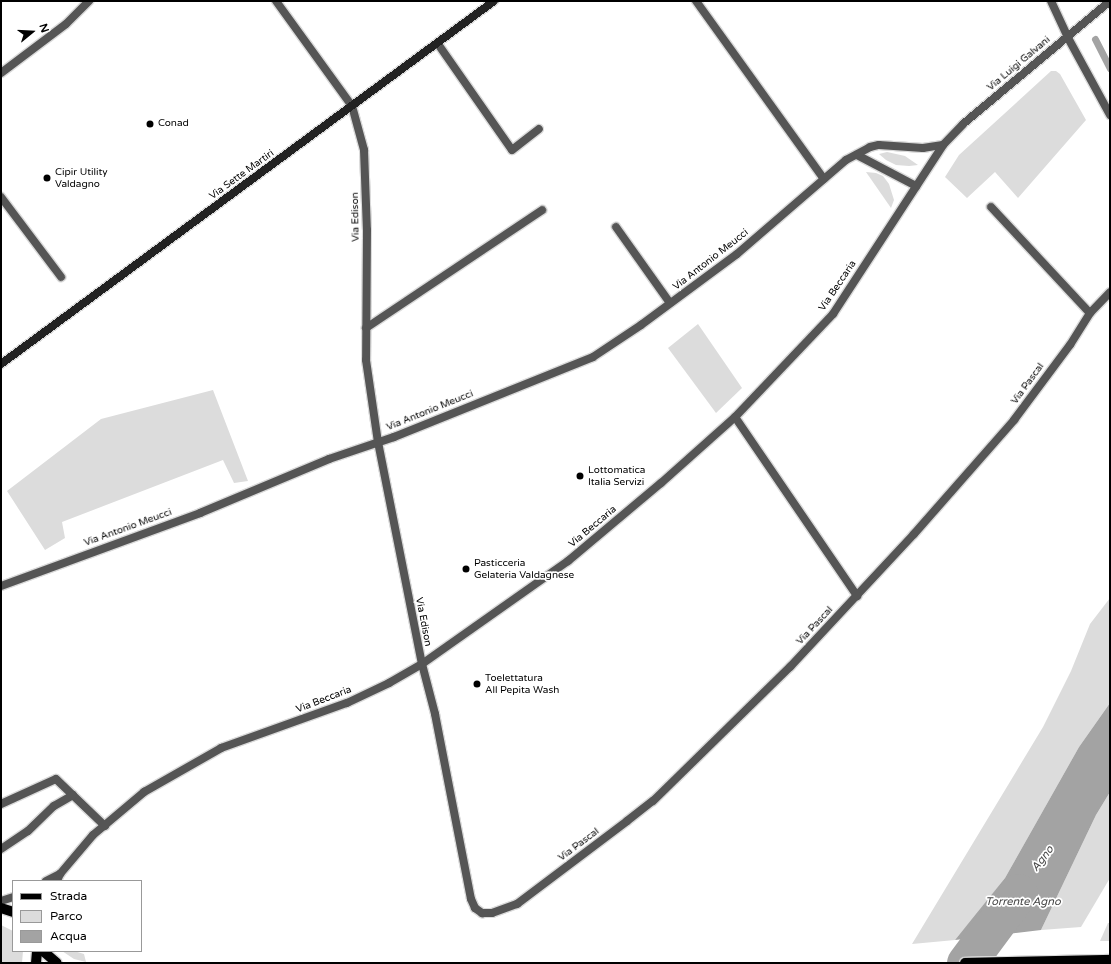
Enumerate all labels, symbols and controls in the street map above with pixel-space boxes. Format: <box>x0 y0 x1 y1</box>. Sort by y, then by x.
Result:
north arrow <box>12 12 52 52</box>
text: N <box>36 22 51 34</box>
street label: Via Luigi Galvani <box>985 34 1053 94</box>
place label: Conad <box>158 118 189 130</box>
marker: Conad <box>145 119 155 129</box>
street label: Via Sette Martiri <box>207 148 277 202</box>
place label: Cipir Utility Valdagno <box>55 166 108 190</box>
marker: Cipir Utility Valdagno <box>42 173 52 183</box>
street label: Via Edison <box>350 192 362 242</box>
street label: Via Antonio Meucci <box>671 227 751 293</box>
street label: Via Beccaria <box>817 258 859 314</box>
street label: Via Pascal <box>1009 361 1047 407</box>
street label: Via Antonio Meucci <box>385 388 475 434</box>
place label: Lottomatica Italia Servizi <box>588 464 645 488</box>
marker: Lottomatica Italia Servizi <box>575 471 585 481</box>
street label: Via Beccaria <box>567 504 619 550</box>
street label: Via Antonio Meucci <box>83 507 173 549</box>
place label: Pasticceria Gelateria Valdagnese <box>474 557 574 580</box>
marker: Pasticceria Gelateria Valdagnese <box>461 564 471 574</box>
street label: Via Edison <box>412 597 434 647</box>
street label: Via Pascal <box>794 604 836 648</box>
place label: Toelettatura All Pepita Wash <box>485 672 559 696</box>
marker: Toelettatura All Pepita Wash <box>472 679 482 689</box>
street label: Via Beccaria <box>295 684 353 716</box>
street label: Via Pascal <box>556 826 602 864</box>
water label: Agno <box>1029 844 1057 874</box>
legend <box>12 880 142 952</box>
text: Strada <box>50 889 87 903</box>
water label: Torrente Agno <box>985 895 1061 909</box>
text: Parco <box>50 909 83 923</box>
text: Acqua <box>50 929 87 943</box>

